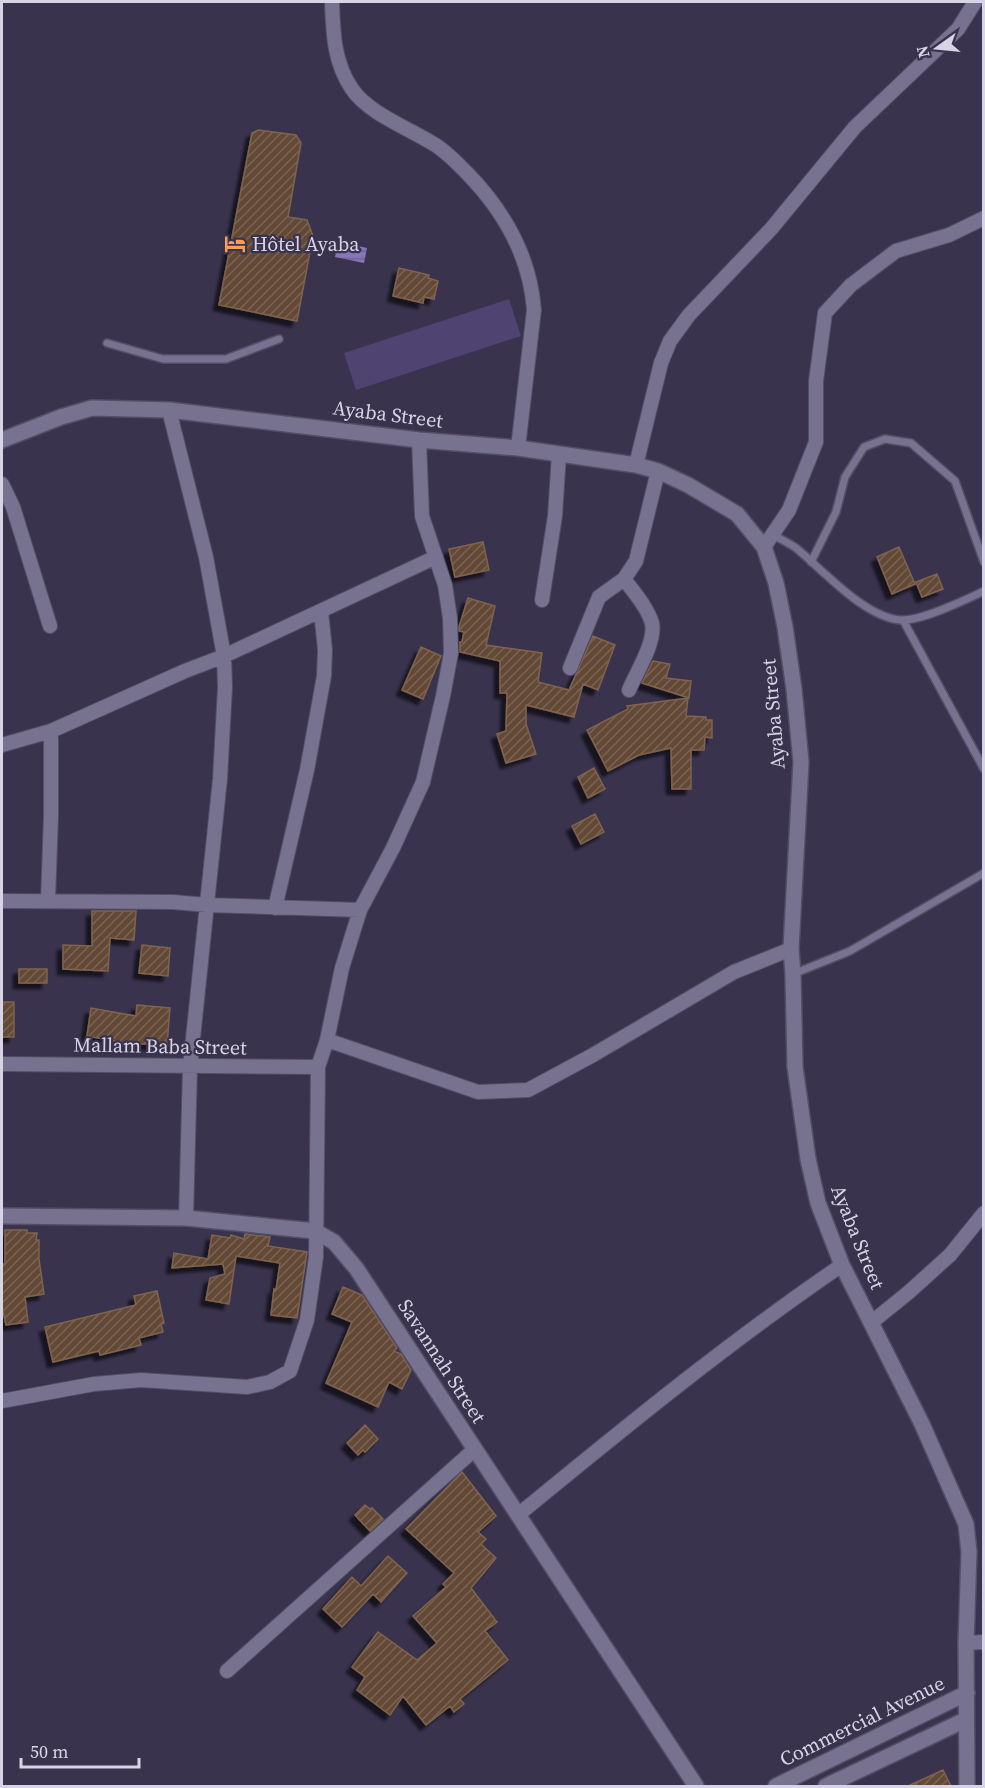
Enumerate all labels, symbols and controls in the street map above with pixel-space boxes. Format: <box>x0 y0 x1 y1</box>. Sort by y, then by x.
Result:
north arrow <box>907 18 967 78</box>
text: N <box>910 43 935 60</box>
place label: Hôtel Ayaba <box>252 230 360 258</box>
hotel icon: Hôtel Ayaba <box>223 232 247 256</box>
street label: Ayaba Street <box>331 393 445 435</box>
street label: Ayaba Street <box>754 657 792 770</box>
street label: Mallam Baba Street <box>73 1030 247 1062</box>
street label: Ayaba Street <box>824 1181 892 1294</box>
street label: Savannah Street <box>391 1294 493 1429</box>
street label: Commercial Avenue <box>775 1669 949 1773</box>
scale bar <box>21 1731 140 1769</box>
text: 50 m <box>30 1739 68 1764</box>

